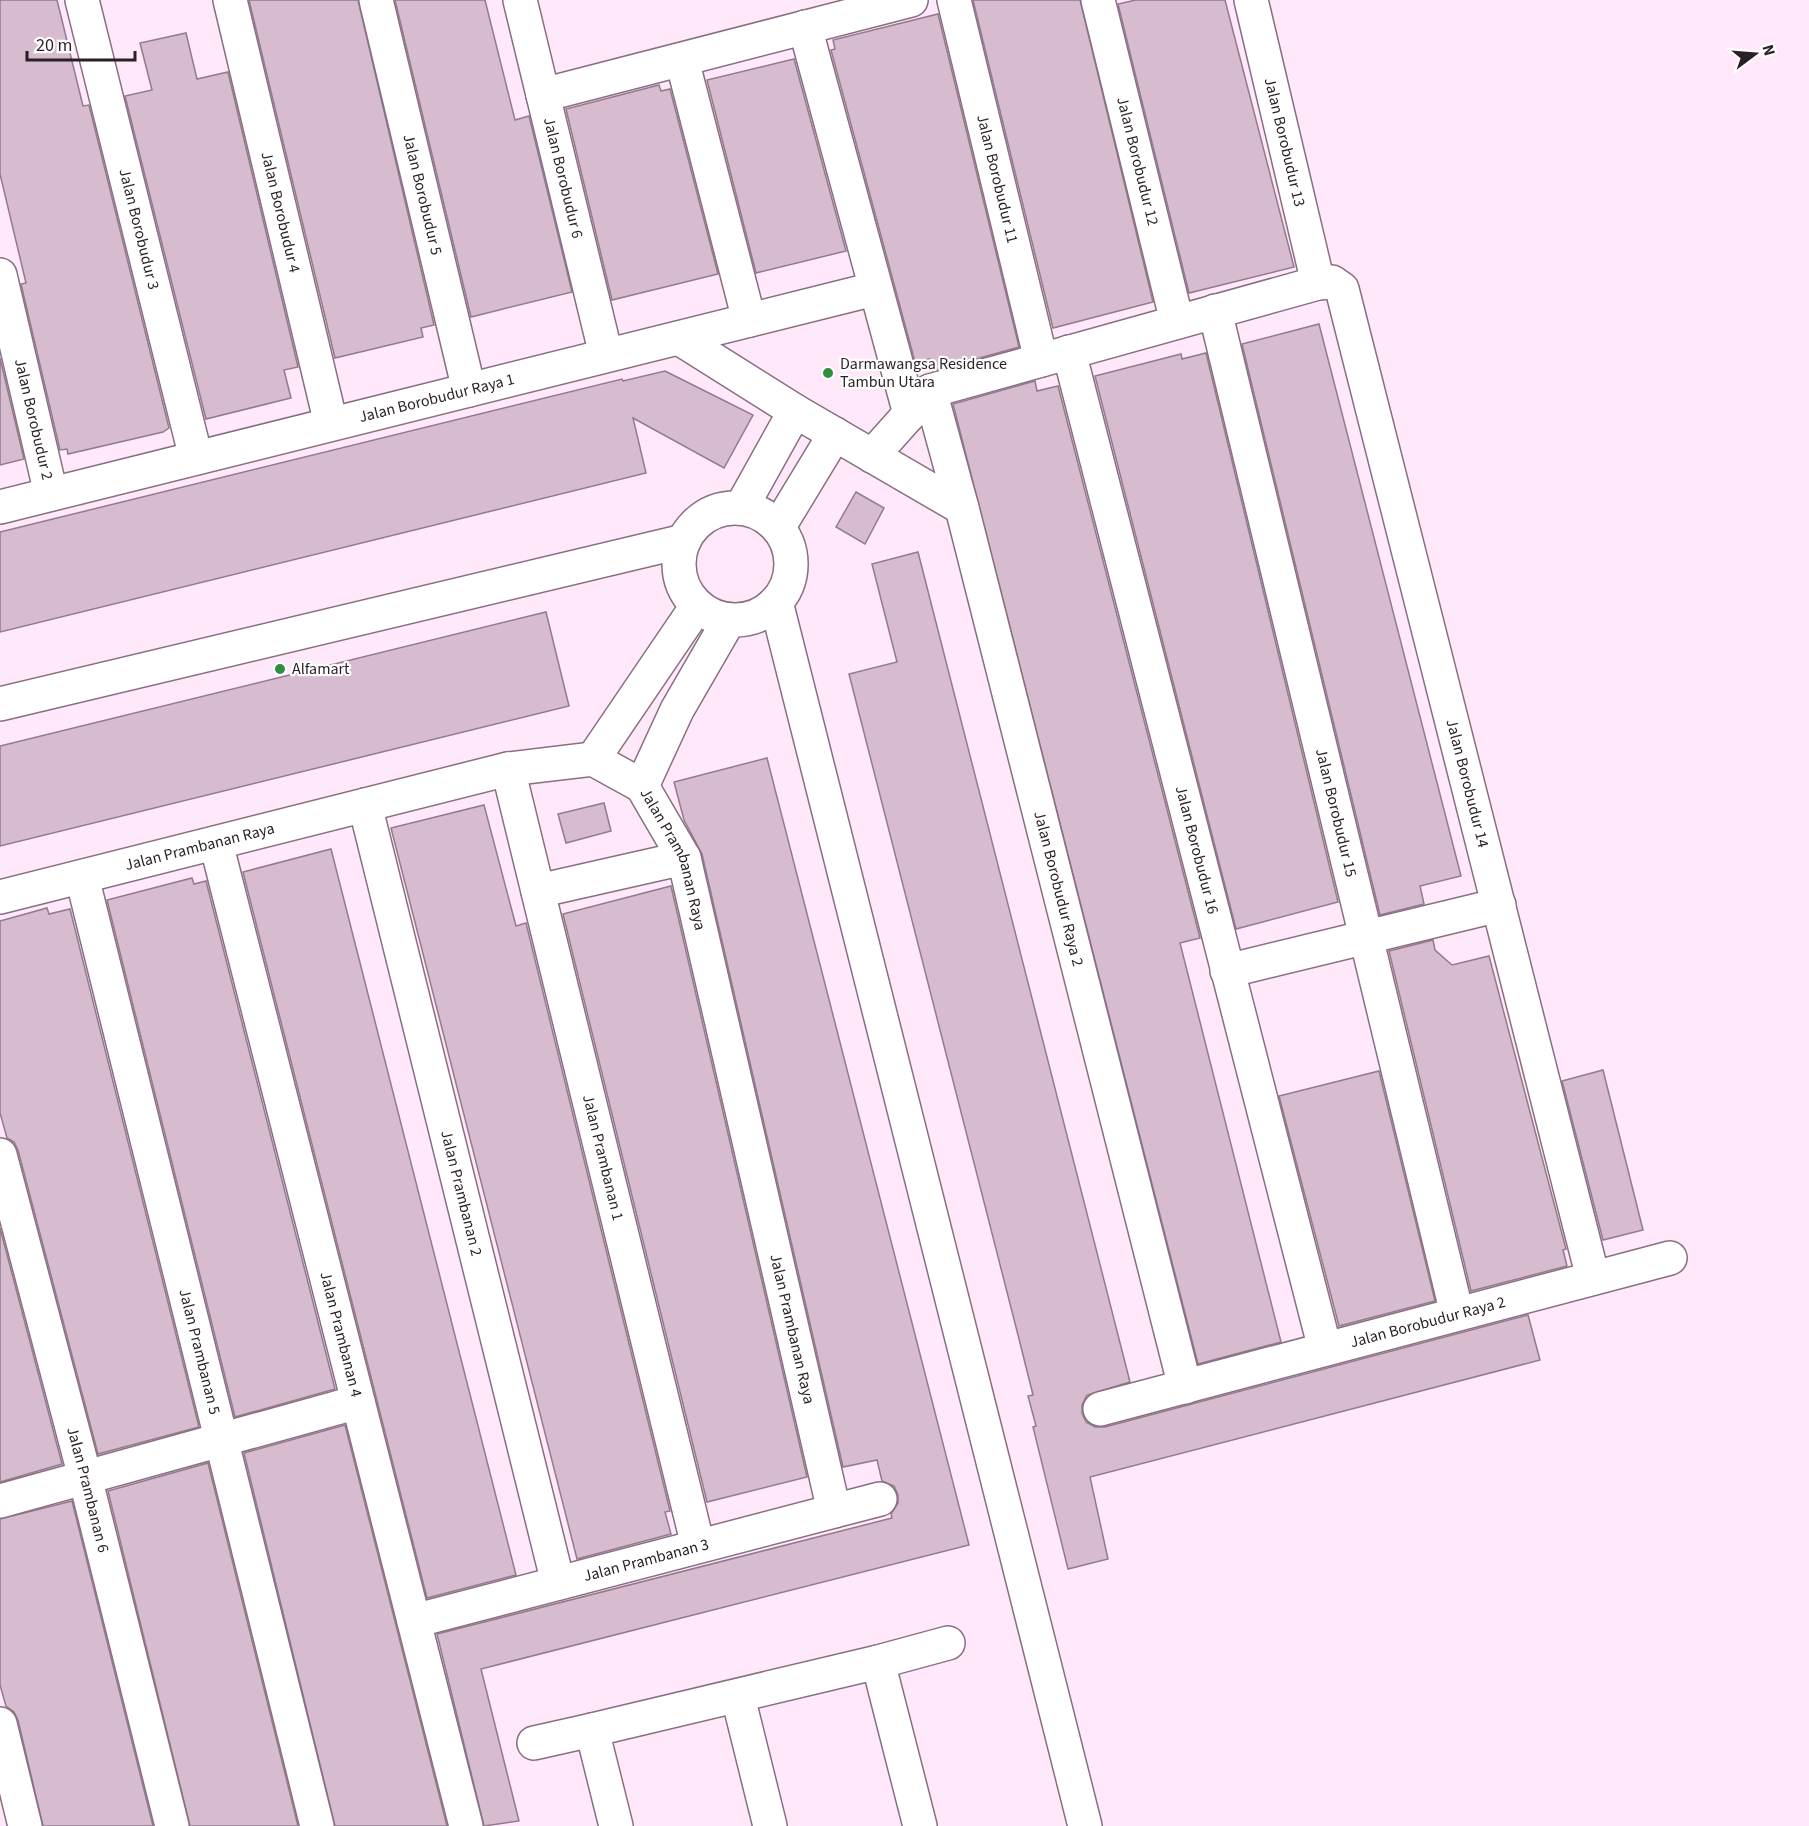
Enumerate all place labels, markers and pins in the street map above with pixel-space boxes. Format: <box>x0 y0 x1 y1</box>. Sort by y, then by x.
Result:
place label: Darmawangsa Residence Tambun Utara <box>840 353 1007 393</box>
marker: Darmawangsa Residence Tambun Utara <box>821 366 835 380</box>
place label: Alfamart <box>292 658 350 680</box>
marker: Alfamart <box>273 662 287 676</box>

